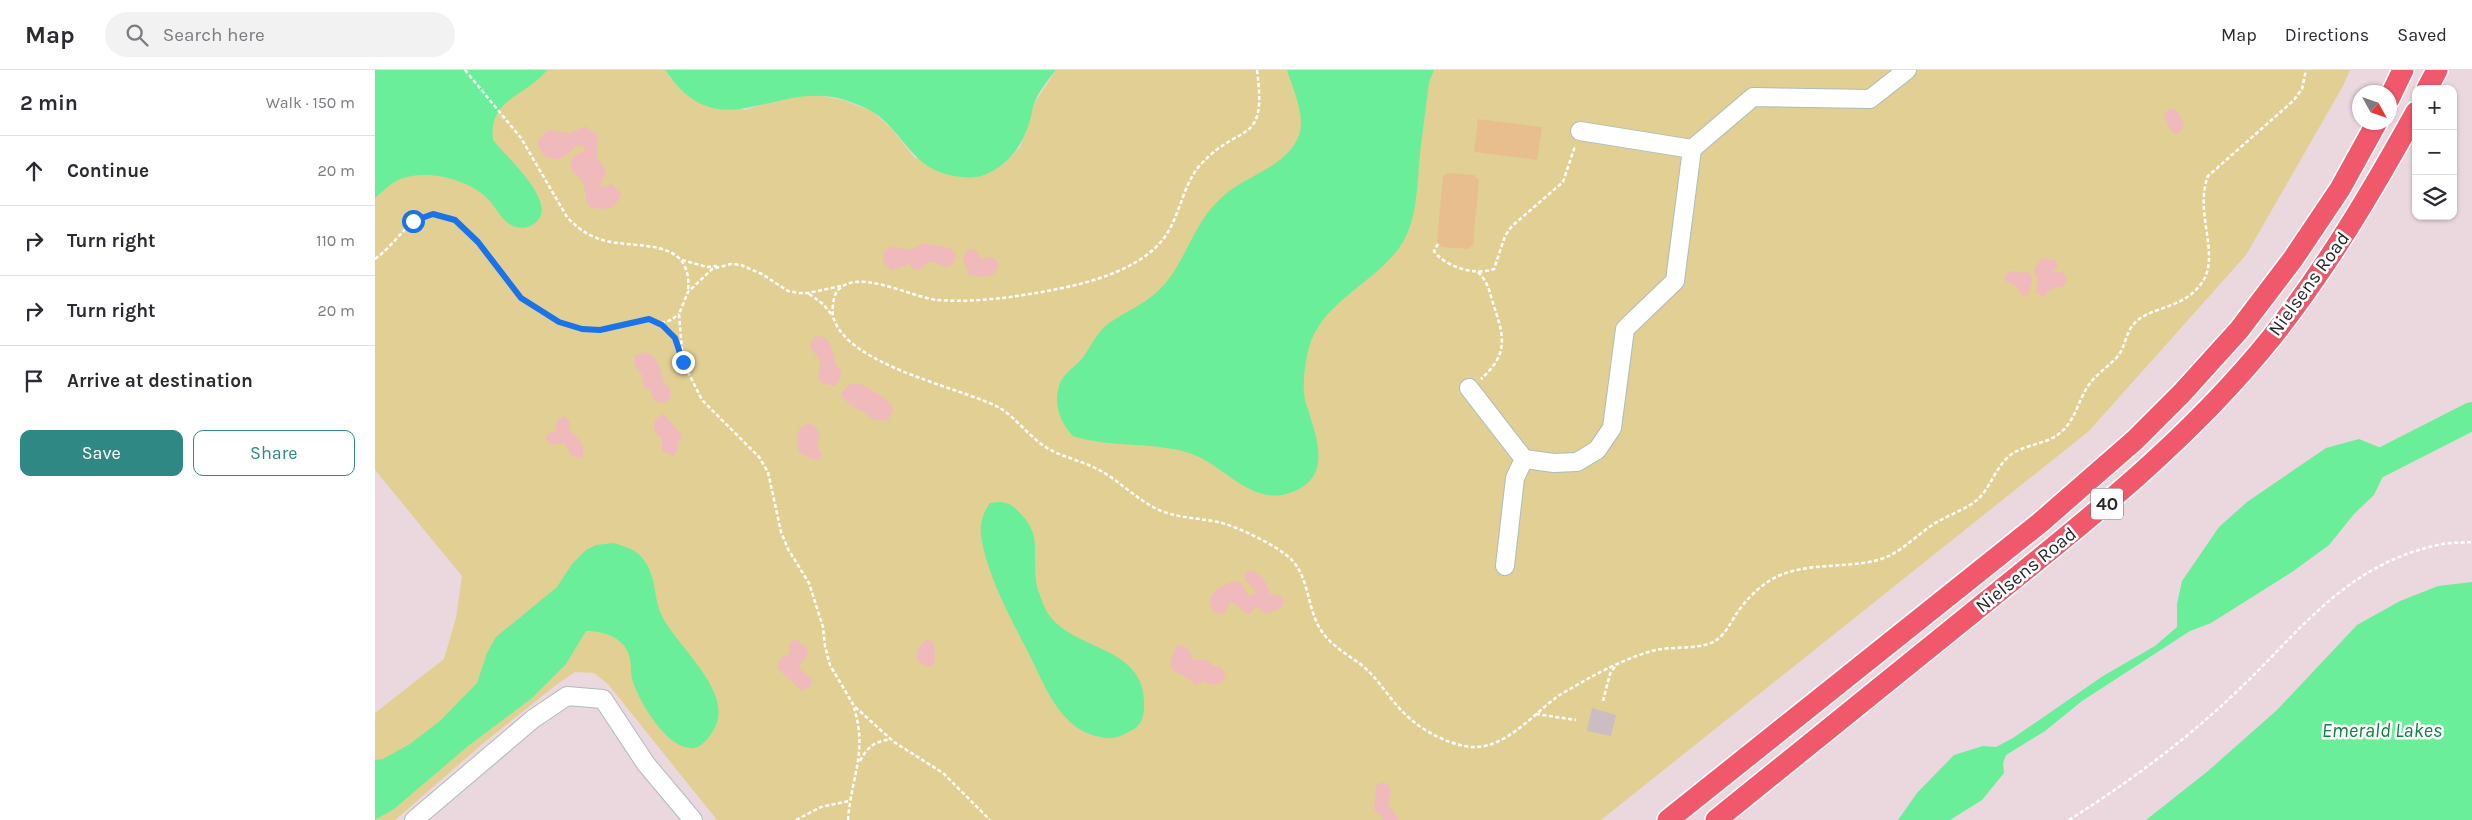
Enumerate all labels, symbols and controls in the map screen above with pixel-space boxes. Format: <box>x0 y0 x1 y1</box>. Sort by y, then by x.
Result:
search box <box>105 12 455 57</box>
text: Map <box>25 21 75 49</box>
icon: search <box>123 21 151 49</box>
text: Search here <box>163 24 265 46</box>
text: Map <box>2221 24 2257 46</box>
text: Directions <box>2285 24 2369 46</box>
text: Saved <box>2397 24 2447 46</box>
north arrow <box>2352 85 2397 130</box>
map controls <box>2412 85 2457 220</box>
button: + <box>2412 85 2457 130</box>
text: 2 min <box>20 91 78 115</box>
text: Walk · 150 m <box>266 93 355 112</box>
button: − <box>2412 130 2457 175</box>
icon: ahead <box>20 157 48 185</box>
text: Continue <box>67 160 149 182</box>
text: 20 m <box>317 161 355 180</box>
button: layers <box>2412 175 2457 220</box>
route start <box>402 210 425 233</box>
icon: right <box>20 227 48 255</box>
street label: Nielsens Road <box>2264 228 2354 340</box>
text: Turn right <box>67 230 156 252</box>
text: 110 m <box>316 231 355 250</box>
icon: right <box>20 297 48 325</box>
text: Turn right <box>67 300 156 322</box>
text: 20 m <box>317 301 355 320</box>
route end <box>672 351 695 374</box>
icon: arrive <box>20 367 48 395</box>
text: Arrive at destination <box>67 370 253 392</box>
button: Save <box>20 430 183 476</box>
button: Share <box>193 430 355 476</box>
road number: 40 <box>2091 488 2123 519</box>
street label: Nielsens Road <box>1971 523 2081 617</box>
water label: Emerald Lakes <box>2322 719 2442 742</box>

